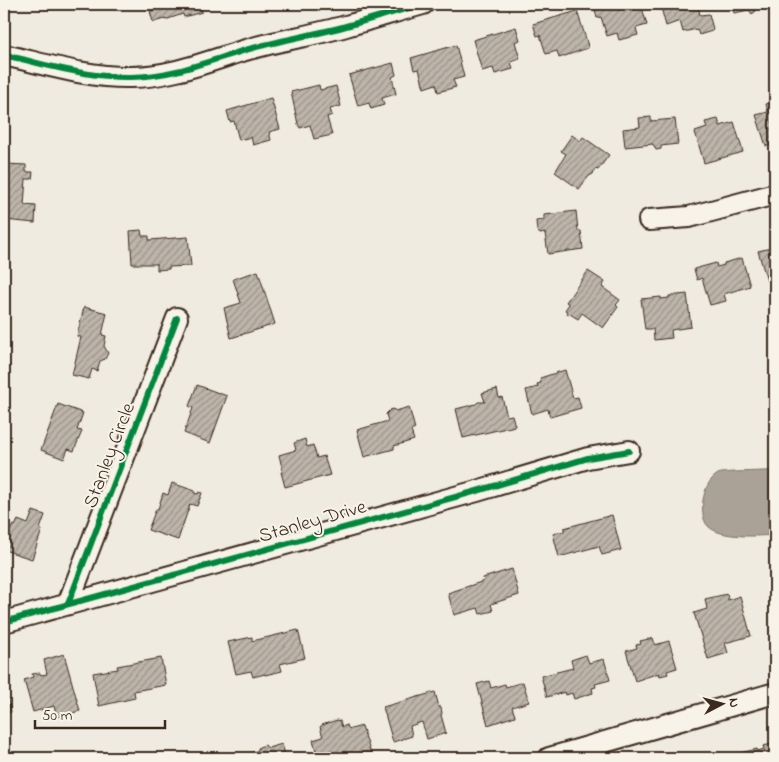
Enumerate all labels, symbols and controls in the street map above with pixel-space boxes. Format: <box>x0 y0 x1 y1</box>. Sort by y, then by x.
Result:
street label: Stanley Circle <box>77 399 144 513</box>
street label: Stanley Drive <box>256 493 370 552</box>
north arrow <box>696 680 746 730</box>
scale bar <box>35 697 165 729</box>
text: N <box>723 697 744 709</box>
text: 50 m <box>42 705 73 727</box>

